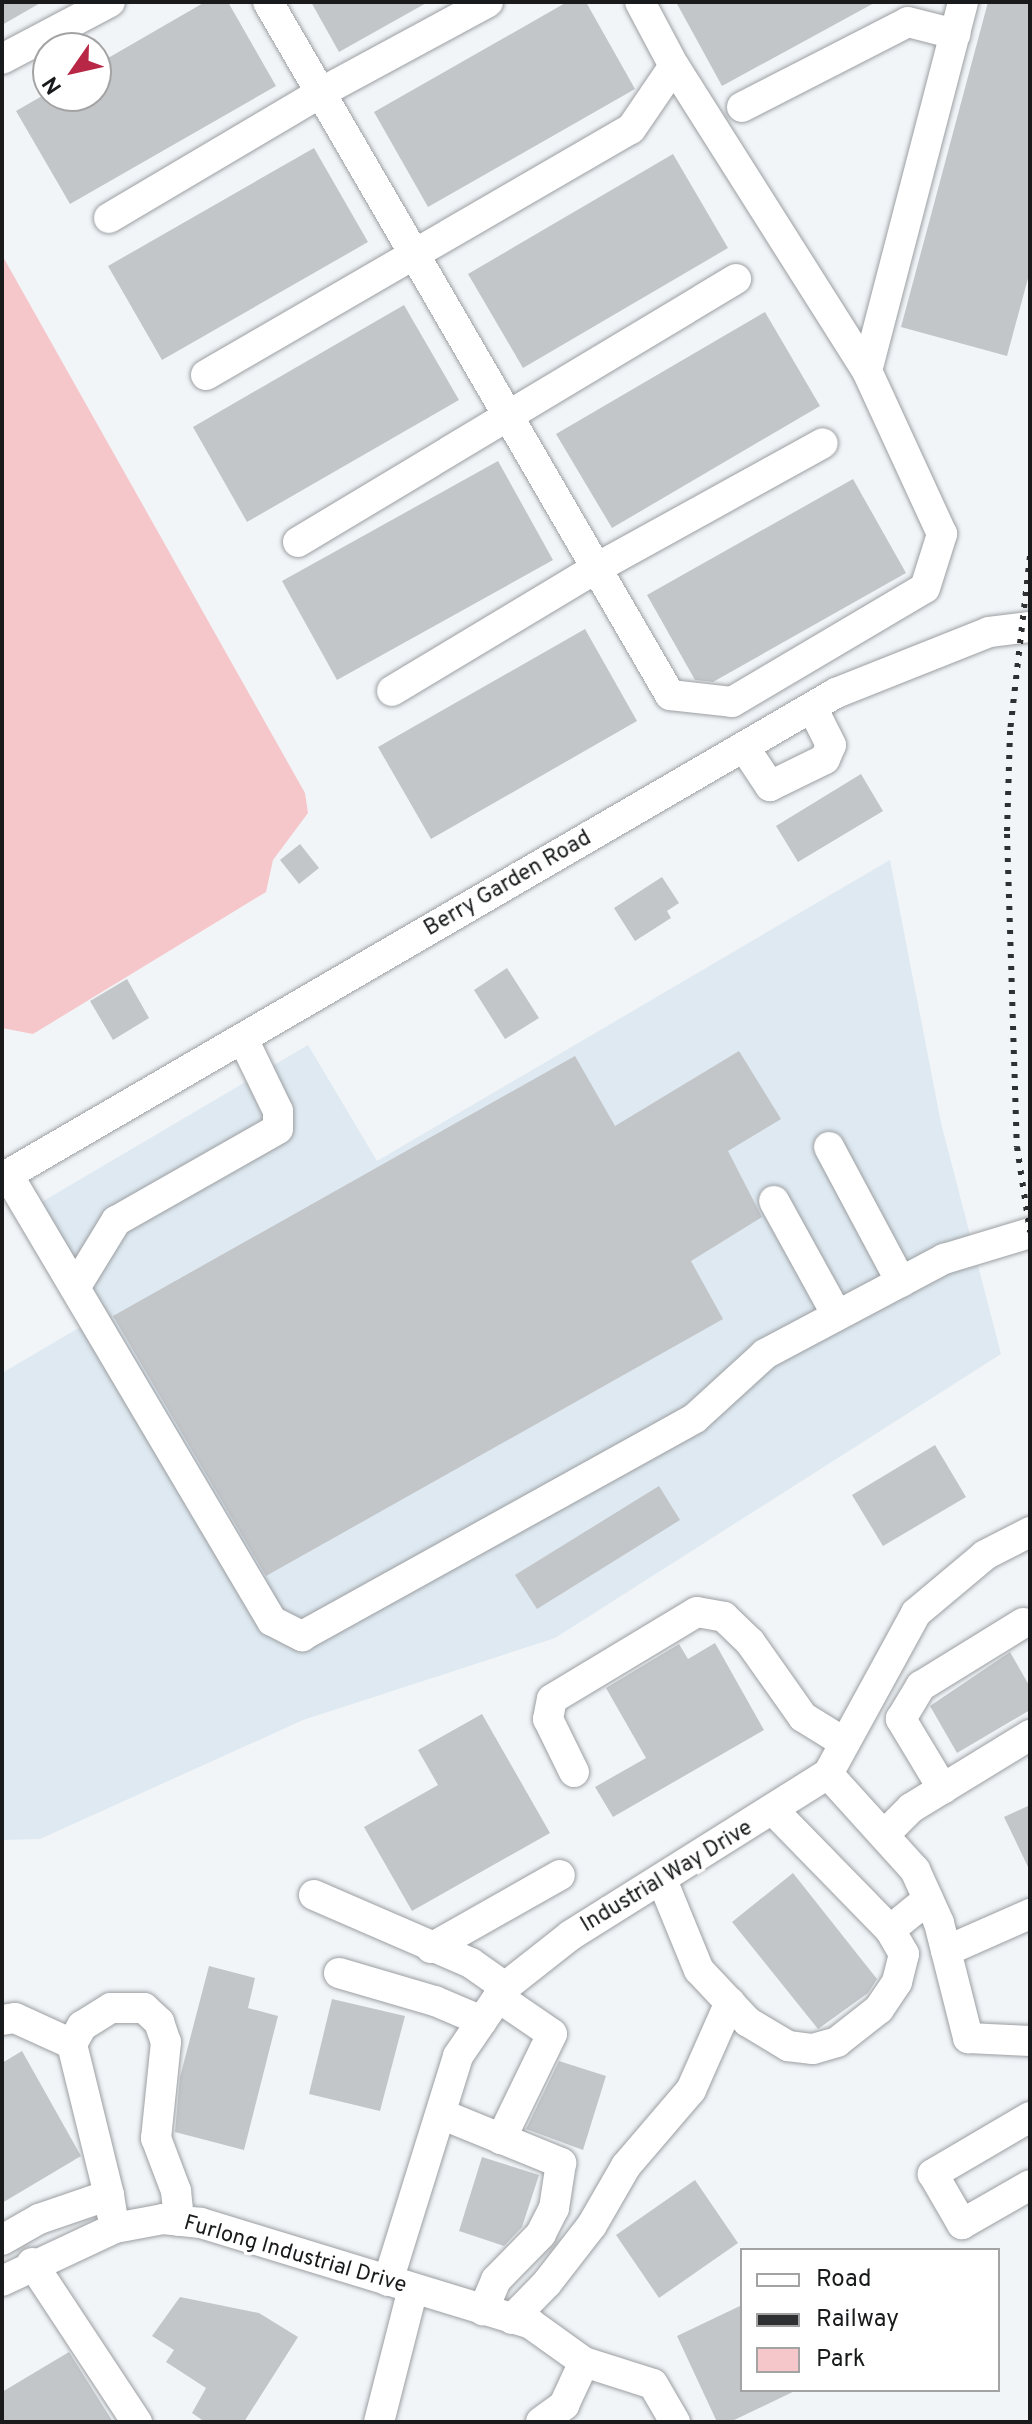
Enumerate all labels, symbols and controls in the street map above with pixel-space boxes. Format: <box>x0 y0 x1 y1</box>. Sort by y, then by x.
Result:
north arrow <box>32 32 112 112</box>
text: N <box>38 70 69 99</box>
street label: Berry Garden Road <box>420 825 596 943</box>
street label: Industrial Way Drive <box>576 1815 758 1939</box>
street label: Furlong Industrial Drive <box>181 2211 409 2299</box>
legend <box>740 2248 1000 2392</box>
text: Road <box>816 2265 872 2295</box>
text: Railway <box>816 2305 899 2335</box>
text: Park <box>816 2345 866 2375</box>

